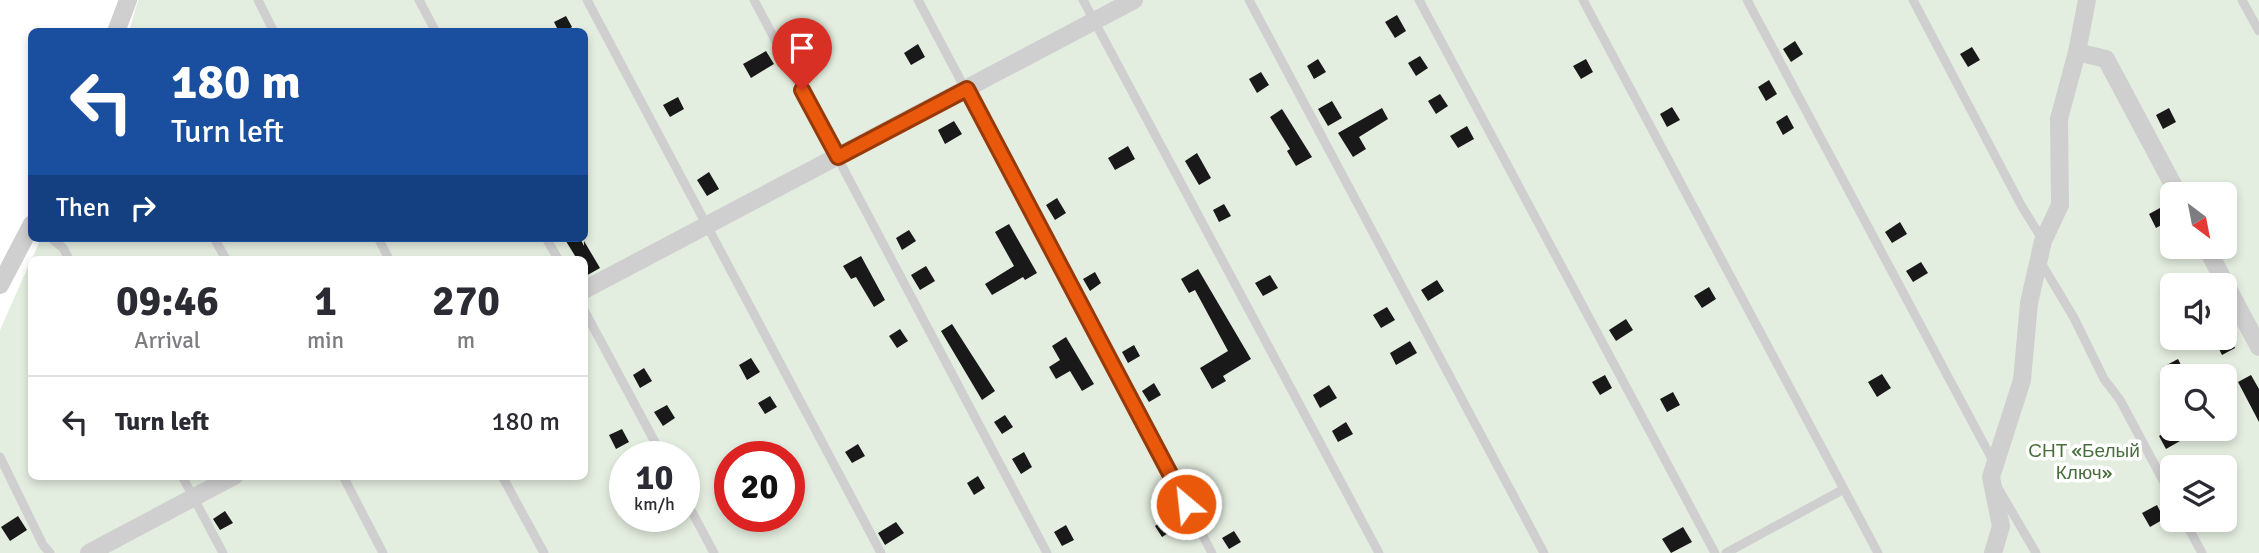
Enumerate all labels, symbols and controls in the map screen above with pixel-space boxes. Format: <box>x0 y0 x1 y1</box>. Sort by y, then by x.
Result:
pin <box>772 18 832 90</box>
icon: arrive <box>783 29 821 67</box>
text: 180 m <box>171 52 301 112</box>
icon: left <box>56 56 147 147</box>
text: Turn left <box>171 112 284 151</box>
north arrow <box>2160 182 2236 259</box>
map controls <box>2160 182 2237 532</box>
icon: right <box>124 189 162 227</box>
text: Then <box>56 192 110 224</box>
button: sound <box>2160 273 2237 350</box>
text: 09:46 <box>116 276 219 327</box>
text: 1 <box>314 276 337 327</box>
text: 270 <box>432 276 500 327</box>
text: Arrival <box>134 326 201 355</box>
text: min <box>307 326 344 355</box>
text: m <box>457 326 475 355</box>
button: search <box>2160 364 2237 441</box>
icon: left <box>56 403 94 441</box>
text: Turn left <box>115 406 209 438</box>
text: 180 m <box>491 406 560 438</box>
park label: СНТ «Белый Ключ» <box>2028 439 2140 485</box>
speed limit sign: 20 <box>714 441 805 532</box>
button: layers <box>2160 455 2237 532</box>
text: 10 <box>636 456 673 499</box>
position arrow <box>1149 467 1223 541</box>
text: km/h <box>634 493 675 515</box>

